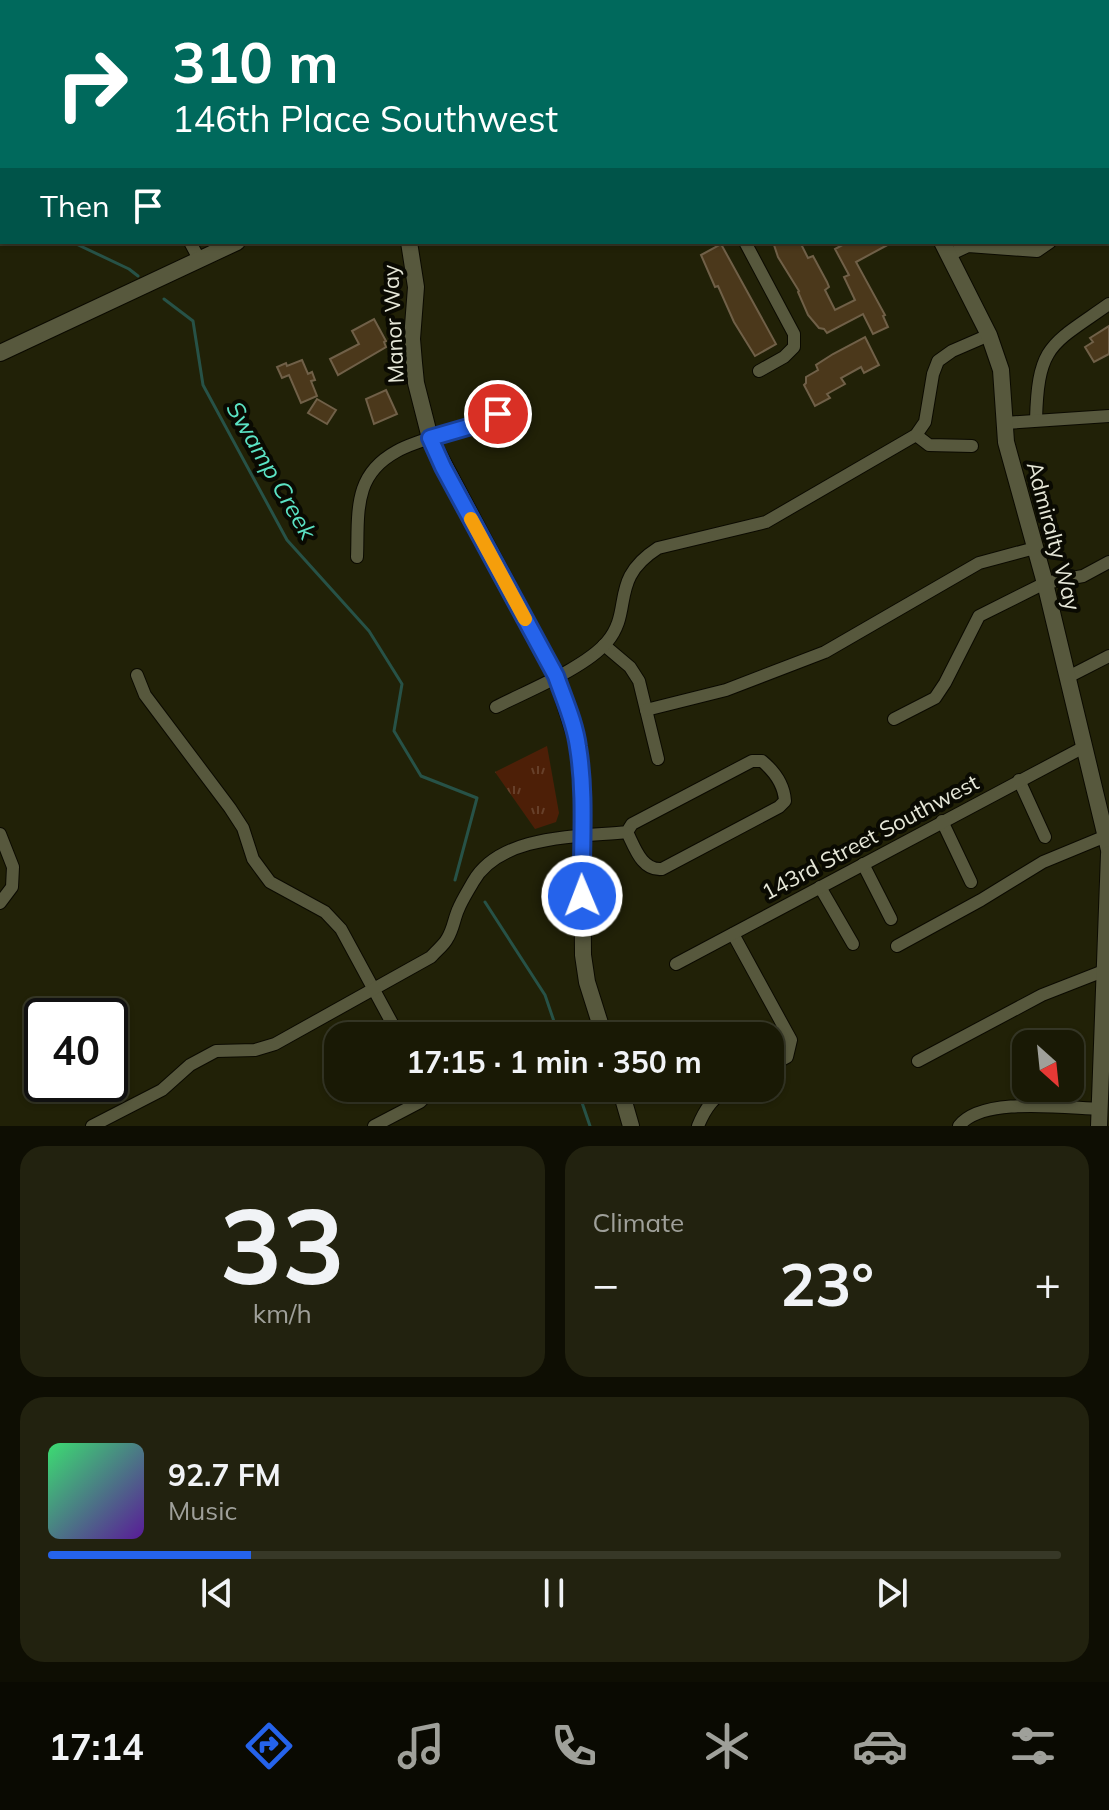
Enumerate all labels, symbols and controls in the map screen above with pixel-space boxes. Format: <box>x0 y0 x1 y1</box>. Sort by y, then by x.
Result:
text: 310 m <box>172 27 339 97</box>
icon: right <box>40 32 144 136</box>
text: 146th Place Southwest <box>172 96 558 141</box>
icon: arrive <box>126 184 170 228</box>
text: Then <box>40 187 110 225</box>
street label: Manor Way <box>376 263 410 384</box>
pin <box>464 380 532 448</box>
icon: arrive <box>476 392 520 436</box>
water label: Swamp Creek <box>220 395 324 545</box>
street label: Admiralty Way <box>1021 458 1087 614</box>
street label: 143rd Street Southwest <box>757 768 984 906</box>
position arrow <box>540 854 624 938</box>
speed limit sign: 40 <box>24 998 128 1102</box>
north arrow <box>1012 1030 1084 1102</box>
map controls <box>1012 1030 1084 1102</box>
text: 17:15 · 1 min · 350 m <box>406 1043 702 1081</box>
text: 33 <box>220 1179 345 1310</box>
text: Climate <box>593 1206 684 1239</box>
text: 23° <box>779 1246 874 1321</box>
text: − <box>593 1256 619 1311</box>
text: + <box>1035 1256 1061 1311</box>
text: km/h <box>253 1297 312 1330</box>
text: 92.7 FM <box>168 1456 281 1494</box>
text: Music <box>168 1494 237 1527</box>
icon: previous <box>195 1571 239 1615</box>
icon: pause <box>532 1571 576 1615</box>
icon: next <box>870 1571 914 1615</box>
icon: directions <box>241 1718 297 1774</box>
icon: music <box>393 1718 449 1774</box>
icon: phone <box>546 1718 602 1774</box>
icon: climate <box>699 1718 755 1774</box>
icon: car <box>852 1718 908 1774</box>
icon: filters <box>1005 1718 1061 1774</box>
text: 17:14 <box>48 1724 144 1769</box>

